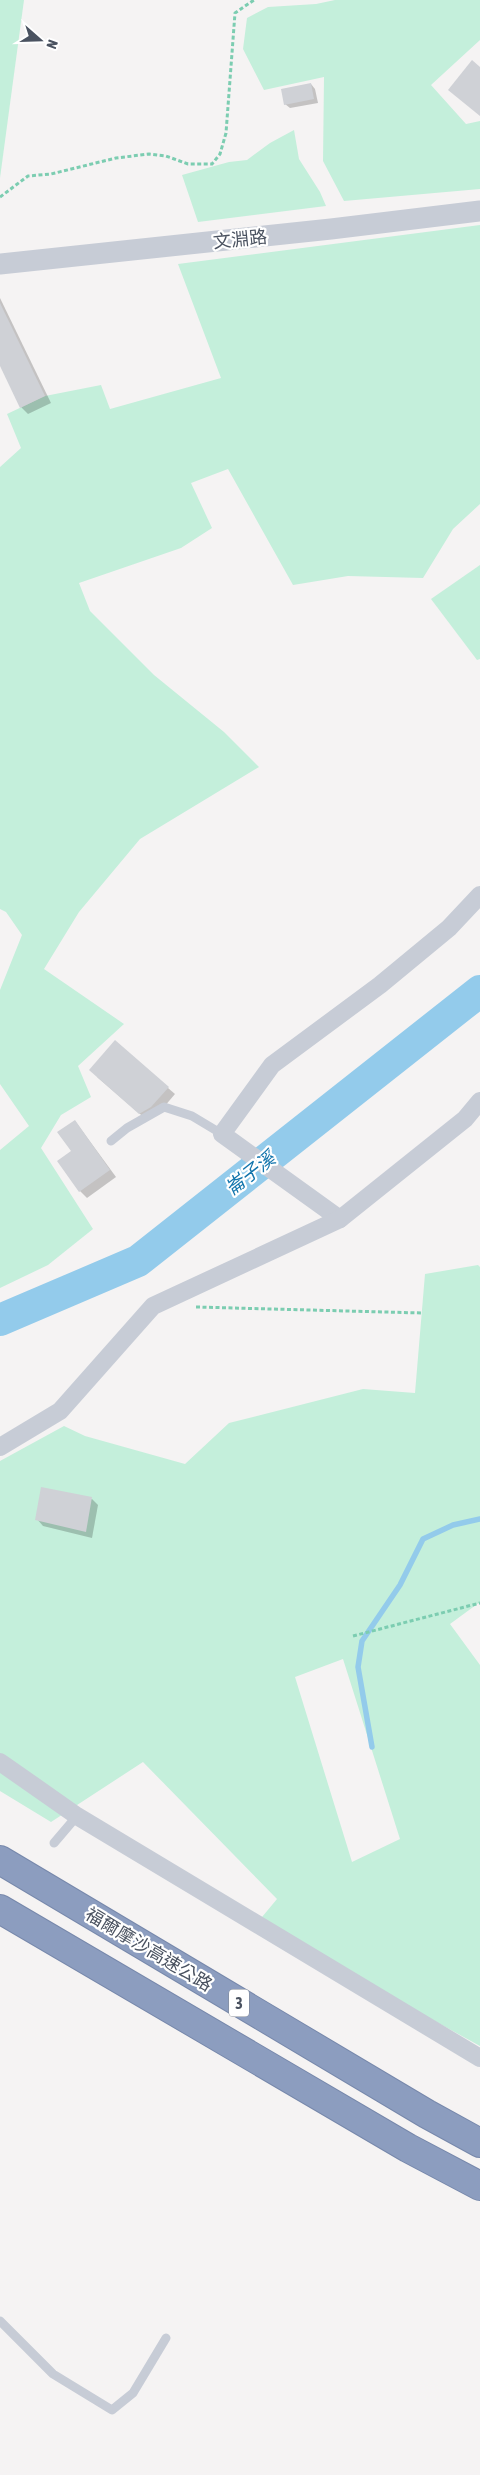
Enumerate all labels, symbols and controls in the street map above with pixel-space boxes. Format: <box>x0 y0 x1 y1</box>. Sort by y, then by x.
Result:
north arrow <box>15 15 65 65</box>
text: N <box>43 38 61 51</box>
street label: 文淵路 <box>212 226 268 252</box>
water label: 崙子溪 <box>221 1145 282 1199</box>
street label: 福爾摩沙高速公路 <box>82 1903 216 1995</box>
road number: 3 <box>229 1990 249 2016</box>

